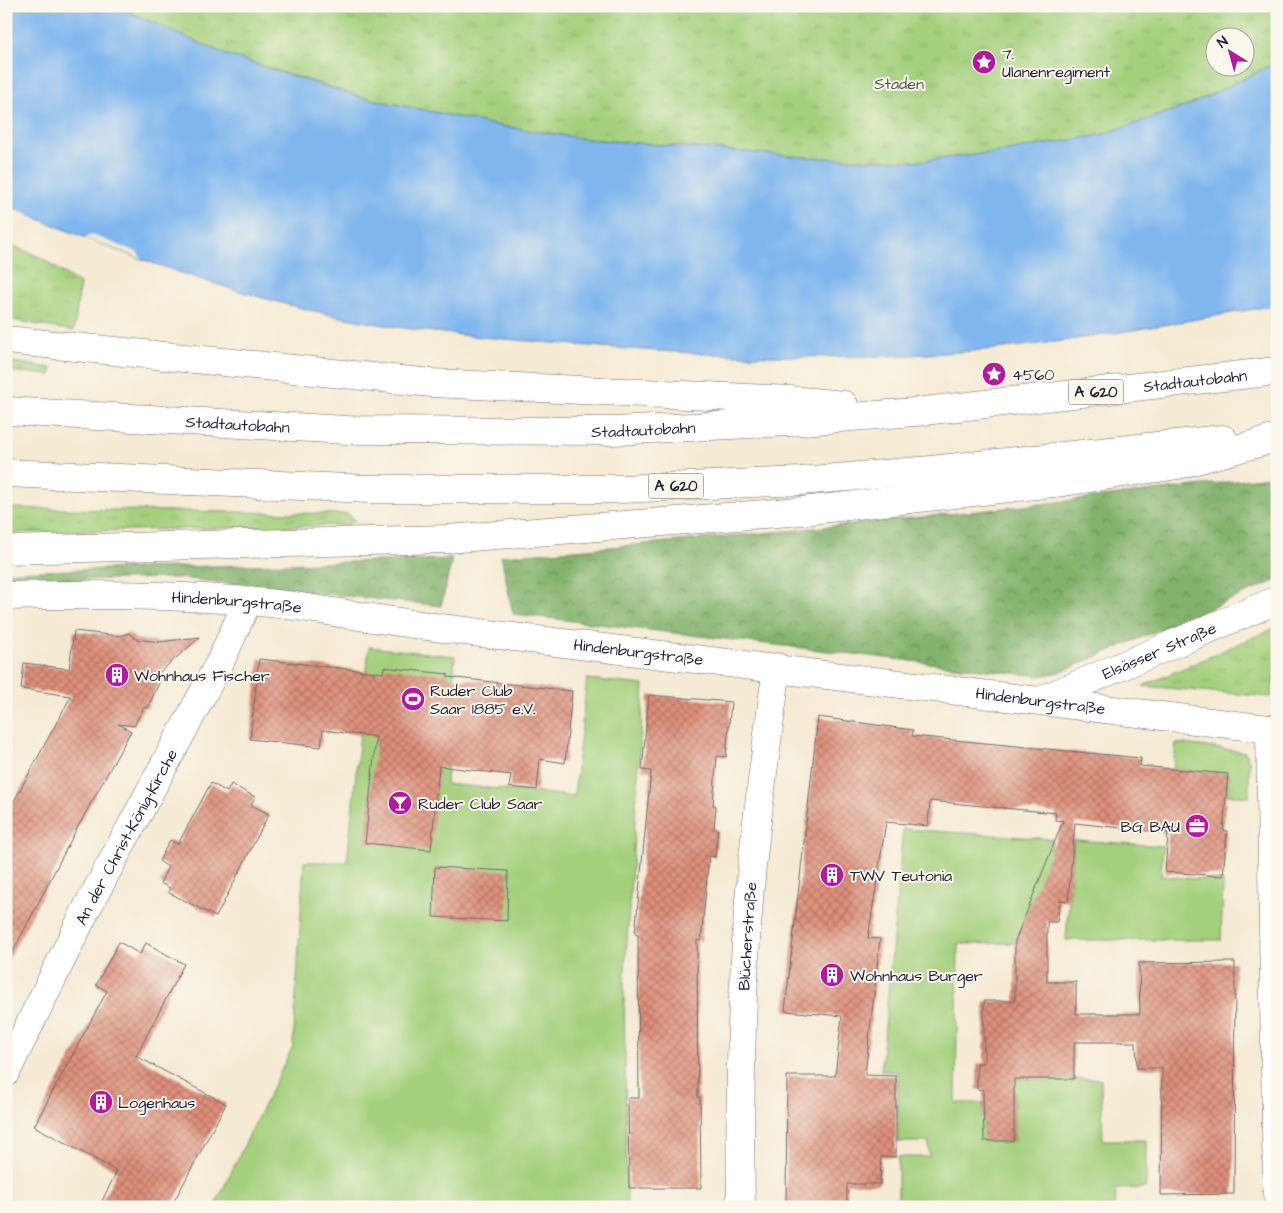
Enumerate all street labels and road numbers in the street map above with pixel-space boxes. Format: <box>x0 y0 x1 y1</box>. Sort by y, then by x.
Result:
street label: Stadtautobahn <box>1142 364 1248 398</box>
road number: A 620 <box>1068 380 1124 404</box>
street label: Stadtautobahn <box>185 411 290 439</box>
street label: Stadtautobahn <box>591 417 696 443</box>
road number: A 620 <box>648 474 704 498</box>
street label: Hindenburgstraße <box>171 586 304 619</box>
street label: Elsässer Straße <box>1099 617 1220 685</box>
street label: Hindenburgstraße <box>572 634 705 671</box>
street label: Hindenburgstraße <box>974 682 1107 720</box>
street label: An der Christ-König-Kirche <box>70 745 183 929</box>
street label: Blücherstraße <box>733 881 763 991</box>

